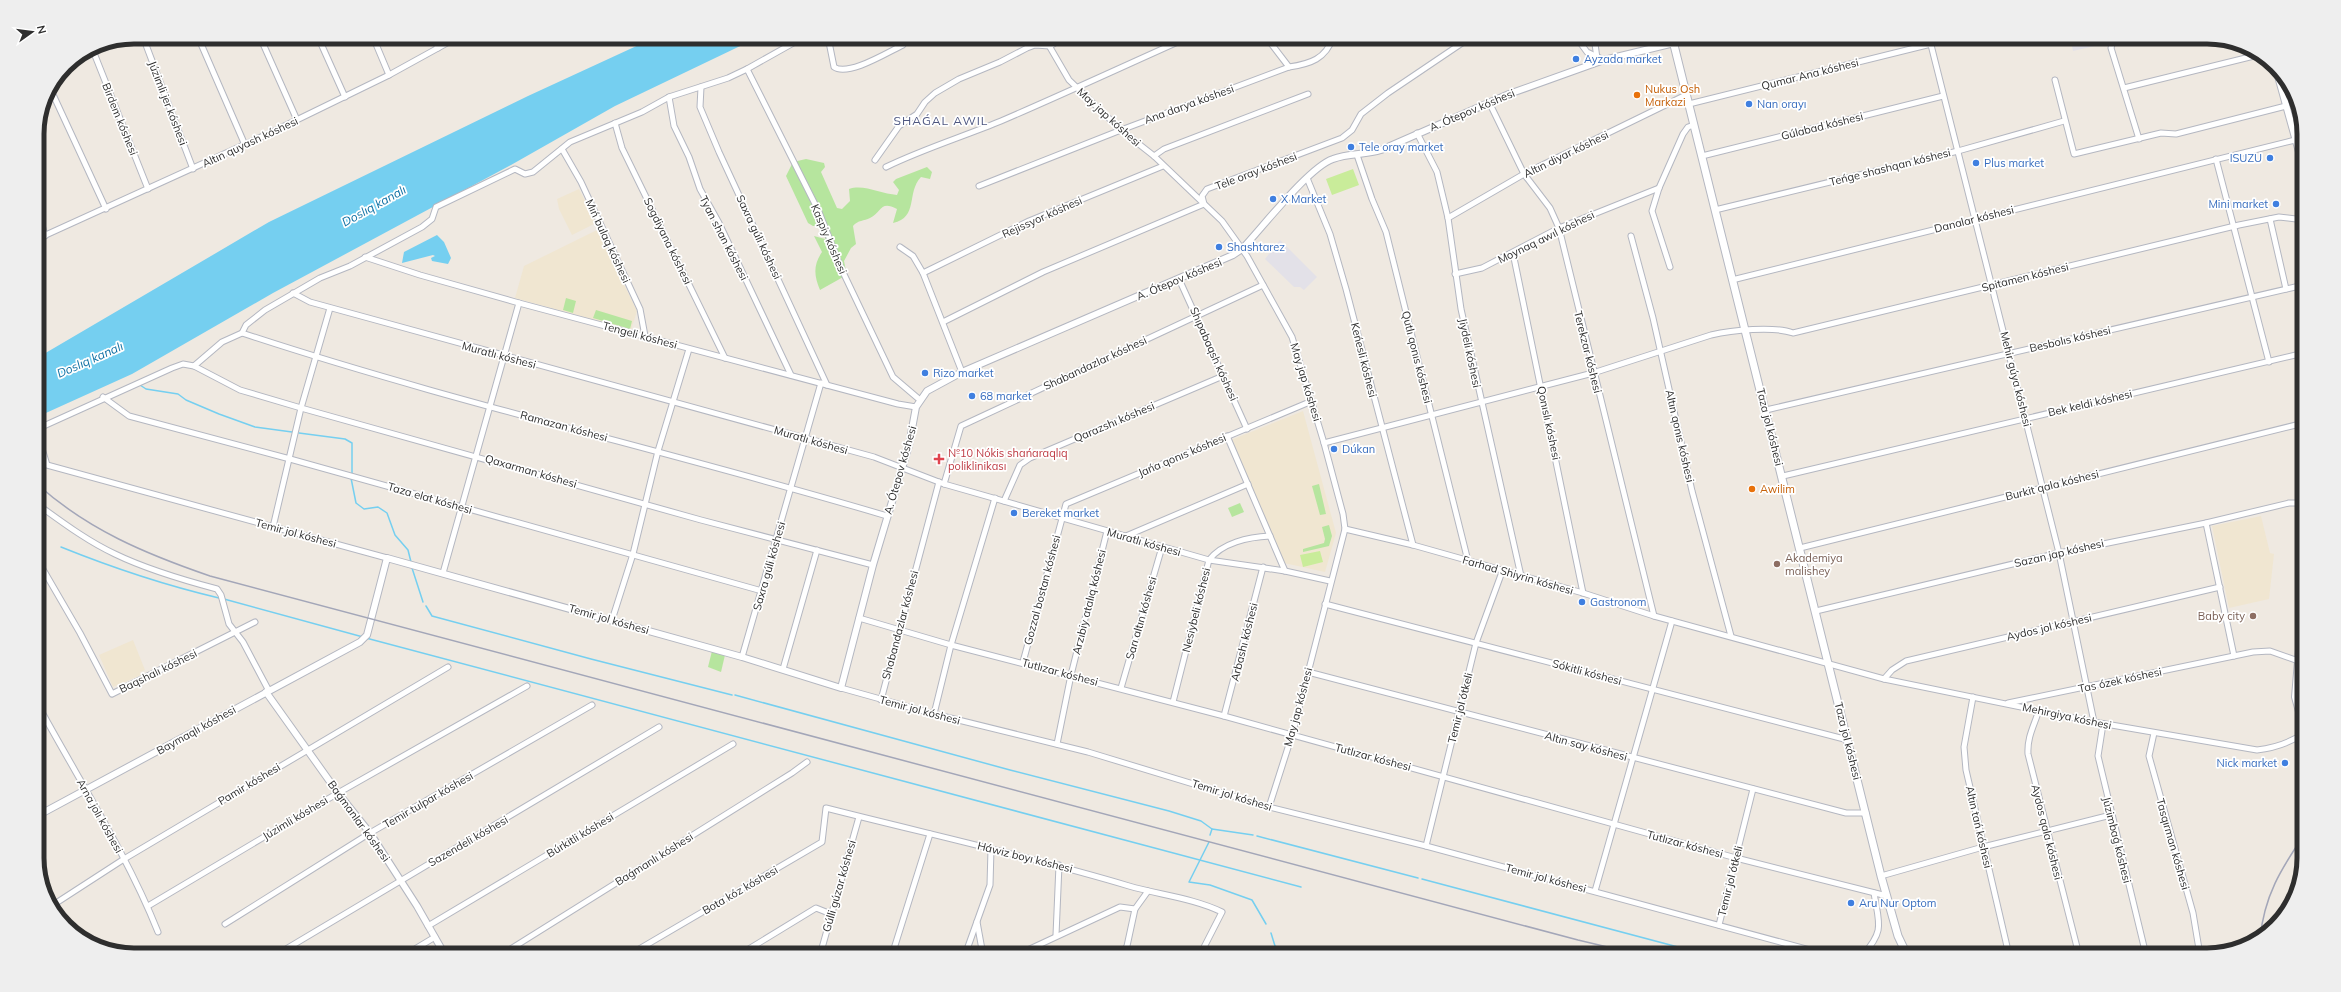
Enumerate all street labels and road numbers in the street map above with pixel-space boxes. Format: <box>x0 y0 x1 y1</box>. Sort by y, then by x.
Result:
street label: Qumar Ana kóshesi <box>1760 55 1860 93</box>
street label: Júzimli jer kóshesi <box>145 59 191 147</box>
street label: Birdem kóshesi <box>99 81 141 157</box>
street label: Ana darya kóshesi <box>1142 81 1236 127</box>
street label: May jap kóshesi <box>1074 85 1144 149</box>
street label: A. Ótepov kóshesi <box>1427 86 1517 134</box>
street label: Gúlabad kóshesi <box>1780 109 1864 143</box>
street label: Altın quyash kóshesi <box>200 114 300 170</box>
street label: Altın diyar kóshesi <box>1521 127 1611 181</box>
street label: Teńge shashqan kóshesi <box>1828 145 1952 189</box>
street label: Tele oray kóshesi <box>1213 149 1299 193</box>
street label: Tyan shan kóshesi <box>697 193 751 283</box>
street label: Saxra gúli kóshesi <box>733 193 785 281</box>
street label: Rejissyor kóshesi <box>1000 193 1084 241</box>
street label: Sogdiyana kóshesi <box>641 195 695 287</box>
street label: Mıń bulaq kóshesi <box>582 197 634 285</box>
street label: Kaspiy kóshesi <box>808 202 850 276</box>
street label: Danalar kóshesi <box>1933 202 2015 236</box>
street label: Moynaq awıl kóshesi <box>1495 207 1597 267</box>
street label: A. Ótepov kóshesi <box>1134 255 1224 303</box>
street label: Spitamen kóshesi <box>1980 259 2070 295</box>
street label: Shıpabaqsh kóshesi <box>1187 305 1241 403</box>
street label: Qutlı qonıs kóshesi <box>1399 309 1435 405</box>
street label: Terekzar kóshesi <box>1571 309 1605 395</box>
street label: Jiydeli kóshesi <box>1456 317 1484 389</box>
street label: Tengeli kóshesi <box>601 318 679 352</box>
street label: Keńesli kóshesi <box>1348 321 1380 399</box>
street label: Besbolıs kóshesi <box>2028 323 2112 355</box>
street label: Mehir gúyа kóshesi <box>1997 330 2035 428</box>
street label: Shabandazlar kóshesi <box>1041 333 1149 393</box>
street label: Muratlı kóshesi <box>460 338 538 372</box>
street label: May jap kóshesi <box>1287 341 1325 423</box>
street label: Qonıslı kóshesi <box>1534 385 1564 461</box>
street label: Taza jol kóshesi <box>1754 387 1786 467</box>
street label: Bek keldi kóshesi <box>2047 387 2133 419</box>
street label: Altın qonıs kóshesi <box>1663 388 1697 484</box>
street label: Qarazshı kóshesi <box>1071 399 1157 445</box>
street label: Ramazan kóshesi <box>519 408 609 444</box>
street label: Muratlı kóshesi <box>773 423 849 457</box>
street label: A. Ótepov kóshesi <box>881 424 919 516</box>
street label: Jańa qonıs kóshesi <box>1136 430 1228 480</box>
street label: Qaxarman kóshesi <box>483 451 579 491</box>
street label: Burkit qala kóshesi <box>2004 467 2100 503</box>
street label: Taza elat kóshesi <box>386 479 474 517</box>
street label: Temir jol kóshesi <box>254 515 338 551</box>
street label: Saxra gúli kóshesi <box>750 520 788 612</box>
street label: Muratlı kóshesi <box>1106 525 1182 559</box>
street label: Gozzal bostan kóshesi <box>1021 533 1063 647</box>
street label: Sazan jap kóshesi <box>2013 536 2105 570</box>
street label: Arzıbiy atalıq kóshesi <box>1069 548 1109 656</box>
street label: Farhad Shiyrin kóshesi <box>1461 552 1575 598</box>
street label: Nesiybeli kóshesi <box>1179 566 1213 654</box>
street label: Shabandazlar kóshesi <box>879 569 921 681</box>
street label: Sarı altın kóshesi <box>1122 575 1160 661</box>
street label: Temir jol kóshesi <box>567 601 651 637</box>
street label: Arbashı kóshesi <box>1227 601 1261 683</box>
street label: Aydos jol kóshesi <box>2005 610 2093 644</box>
street label: Baqshalı kóshesi <box>117 646 199 696</box>
street label: Tutlızar kóshesi <box>1020 655 1100 689</box>
street label: Sókitli kóshesi <box>1551 656 1623 688</box>
street label: Tas ózek kóshesi <box>2077 664 2163 696</box>
street label: May jap kóshesi <box>1281 666 1315 748</box>
street label: Temir jol ótkeli <box>1444 671 1476 745</box>
street label: Temir jol kóshesi <box>878 692 962 728</box>
street label: Mehirgiya kóshesi <box>2021 700 2113 732</box>
street label: Taza jol kóshesi <box>1832 701 1864 781</box>
street label: Baymaqlı kóshesi <box>154 702 238 758</box>
street label: Altın say kóshesi <box>1543 728 1629 764</box>
street label: Tutlızar kóshesi <box>1333 740 1413 774</box>
street label: Pamir kóshesi <box>215 760 283 808</box>
street label: Temir tulpar kóshesi <box>381 769 475 831</box>
street label: Arna jolı kóshesi <box>74 776 126 856</box>
street label: Temir jol kóshesi <box>1190 776 1274 814</box>
street label: Baǵmanlar kóshesi <box>325 778 393 864</box>
street label: Aydos qala kóshesi <box>2028 783 2066 881</box>
street label: Altın tań kóshesi <box>1963 784 1995 870</box>
street label: Júzimli kóshesi <box>260 793 330 843</box>
street label: Júzimbaǵ kóshesi <box>2100 795 2134 885</box>
street label: Tasqırman kóshesi <box>2153 797 2193 891</box>
street label: Búrkitli kóshesi <box>544 809 616 861</box>
street label: Sazendeli kóshesi <box>426 812 510 870</box>
street label: Tutlızar kóshesi <box>1645 827 1725 861</box>
street label: Baǵmanlı kóshesi <box>612 829 696 889</box>
street label: Gúlli gúzar kóshesi <box>819 838 859 934</box>
street label: Háwiz boyı kóshesi <box>976 838 1074 876</box>
street label: Temir jol ótkeli <box>1714 844 1746 918</box>
street label: Temir jol kóshesi <box>1504 860 1588 896</box>
street label: Bota kóz kóshesi <box>700 863 780 917</box>

